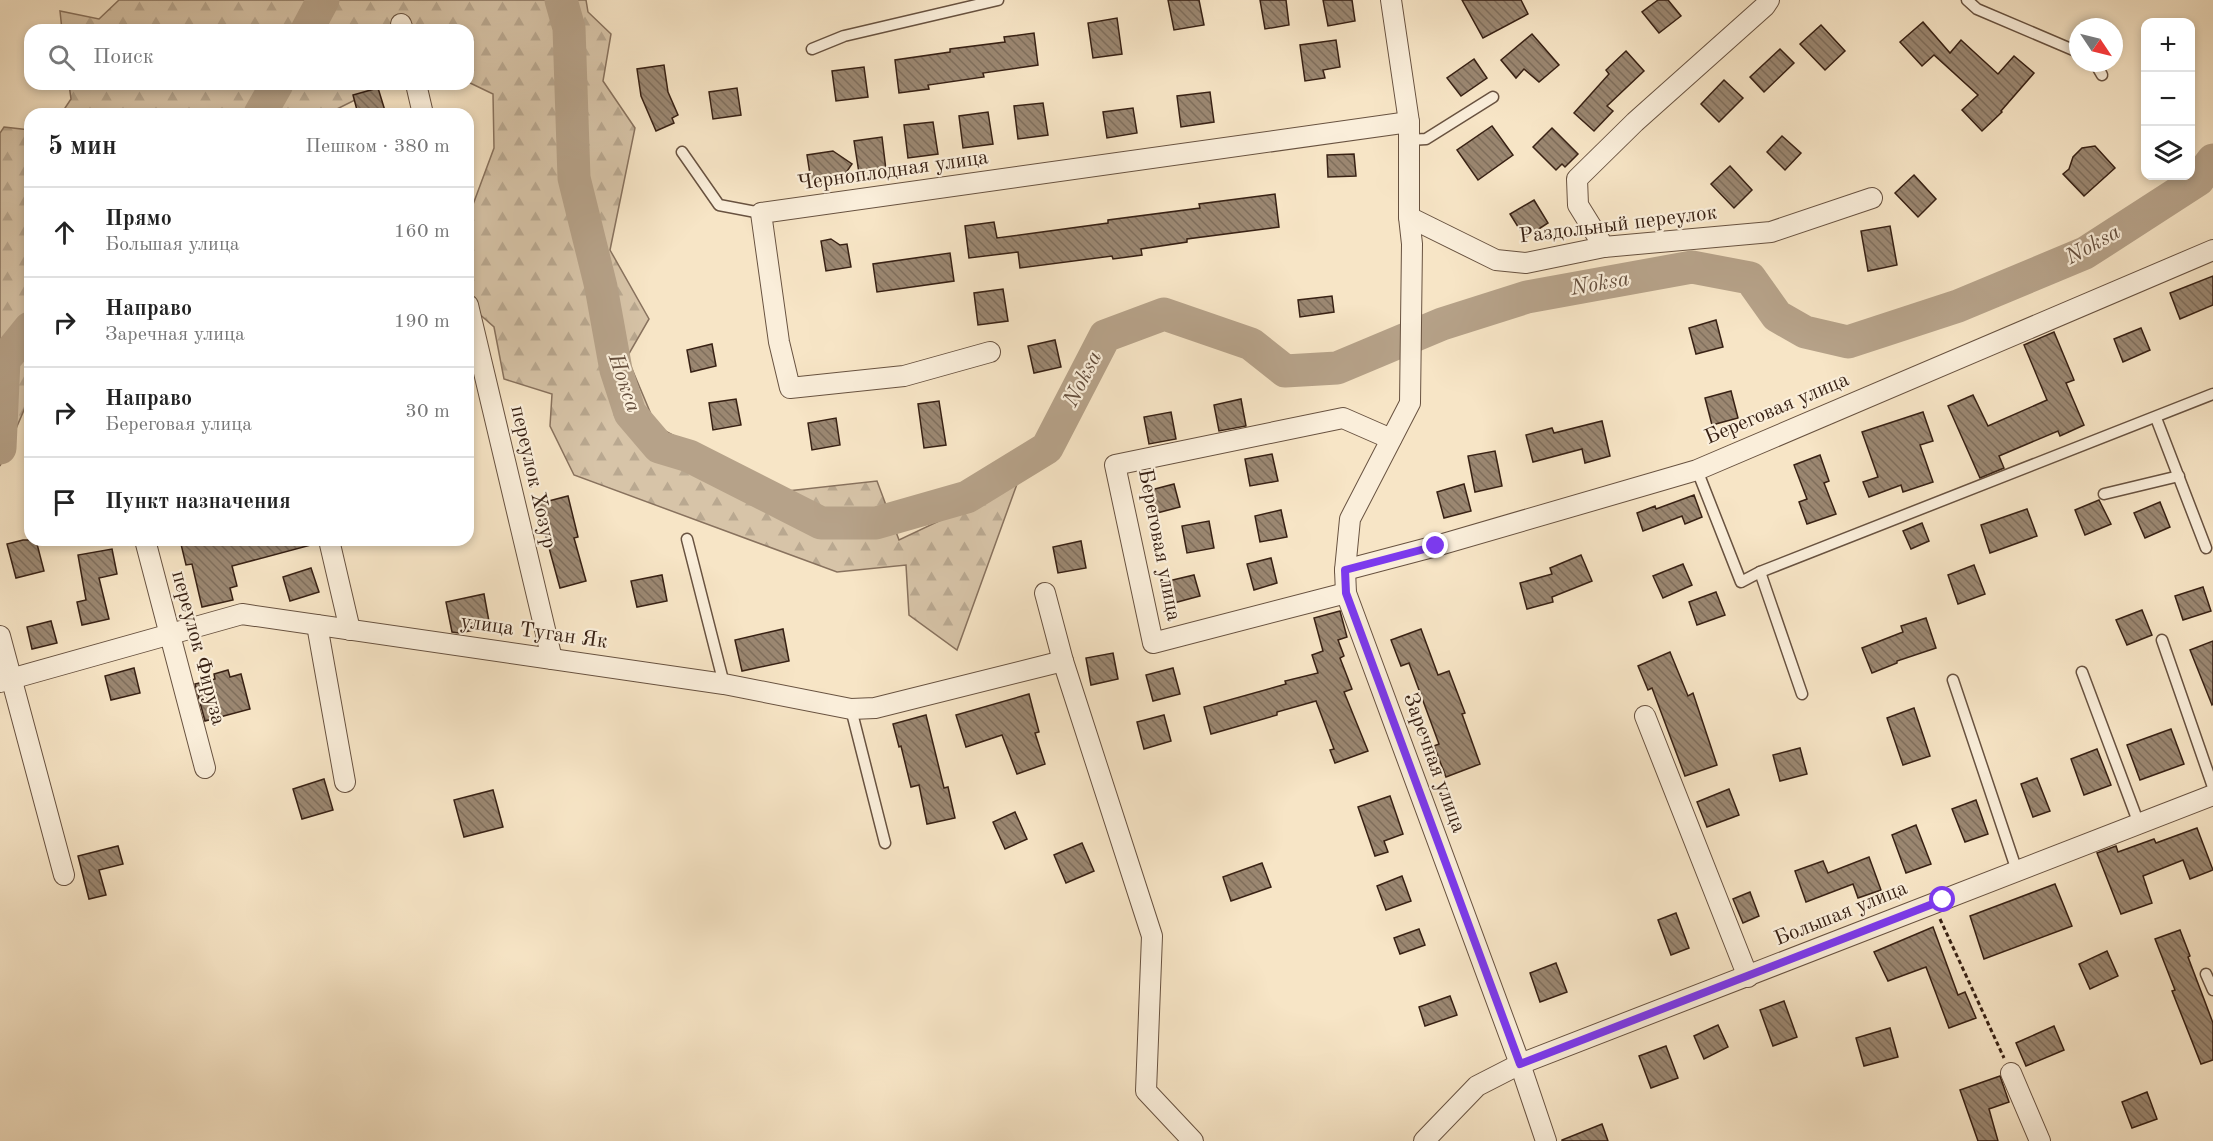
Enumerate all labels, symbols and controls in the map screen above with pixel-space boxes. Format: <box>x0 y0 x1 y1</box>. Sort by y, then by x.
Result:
north arrow <box>2069 18 2123 72</box>
map controls <box>2141 18 2195 180</box>
button: + <box>2141 18 2195 72</box>
search box <box>24 24 474 90</box>
icon: search <box>45 41 78 74</box>
text: Поиск <box>93 46 154 68</box>
button: − <box>2141 72 2195 126</box>
button: layers <box>2141 126 2195 180</box>
text: 5 мин <box>48 134 117 160</box>
text: Пешком · 380 m <box>305 137 450 157</box>
street label: Черноплодная улица <box>796 147 990 195</box>
street label: Раздольный переулок <box>1518 202 1719 248</box>
text: Прямо <box>105 208 172 230</box>
icon: ahead <box>48 216 81 249</box>
water label: Noksa <box>2061 221 2124 269</box>
text: 160 m <box>394 222 450 242</box>
text: Большая улица <box>105 235 240 255</box>
water label: Noksa <box>1568 268 1631 300</box>
text: Направо <box>105 298 192 320</box>
icon: right <box>48 306 81 339</box>
text: 190 m <box>394 312 450 332</box>
text: Заречная улица <box>105 325 245 345</box>
water label: Noksa <box>1059 347 1106 411</box>
water label: Нокса <box>603 350 644 416</box>
street label: Береговая улица <box>1702 369 1852 449</box>
text: Направо <box>105 388 192 410</box>
icon: right <box>48 396 81 429</box>
text: 30 m <box>405 402 450 422</box>
street label: переулок Хозур <box>506 404 560 550</box>
text: Береговая улица <box>105 415 252 435</box>
street label: Береговая улица <box>1134 467 1184 623</box>
icon: arrive <box>48 486 81 519</box>
text: Пункт назначения <box>105 491 291 513</box>
route end <box>1422 532 1448 558</box>
street label: переулок Фируза <box>167 568 229 728</box>
street label: улица Туган Як <box>459 611 609 653</box>
street label: Заречная улица <box>1399 690 1469 836</box>
street label: Большая улица <box>1771 878 1911 950</box>
route start <box>1929 886 1955 912</box>

